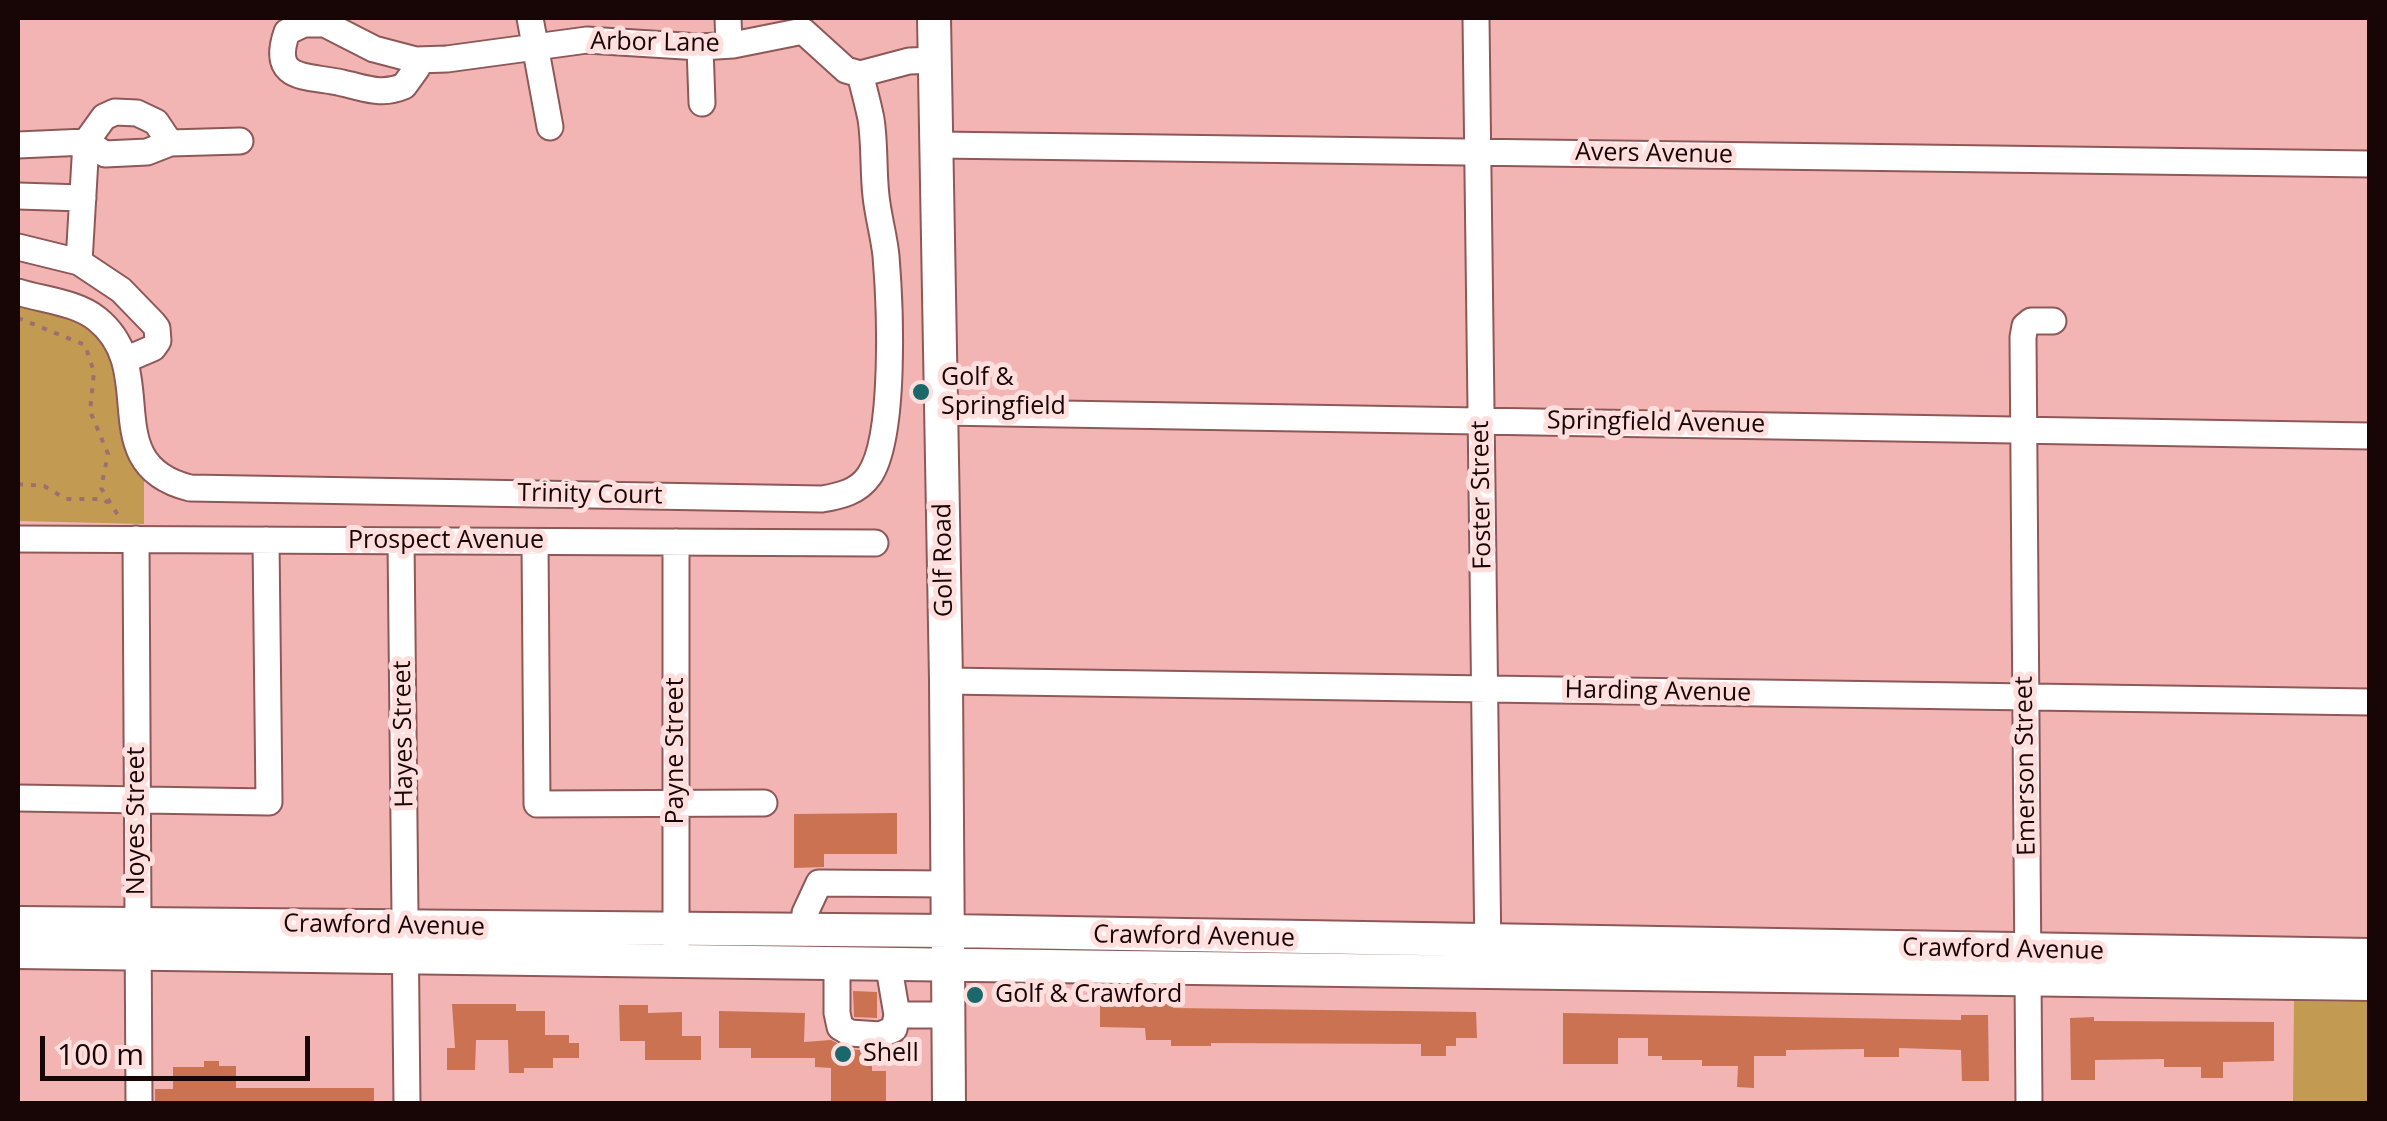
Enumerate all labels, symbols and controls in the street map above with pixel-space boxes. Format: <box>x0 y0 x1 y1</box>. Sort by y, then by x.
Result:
street label: Arbor Lane <box>590 27 720 59</box>
street label: Avers Avenue <box>1575 138 1733 170</box>
place label: Golf & Springfield <box>941 363 1066 422</box>
marker: Golf & Springfield <box>910 381 932 403</box>
street label: Springfield Avenue <box>1547 406 1765 440</box>
street label: Foster Street <box>1466 420 1498 570</box>
street label: Trinity Court <box>517 479 663 511</box>
street label: Golf Road <box>928 503 960 617</box>
street label: Prospect Avenue <box>348 526 544 556</box>
street label: Hayes Street <box>388 660 420 808</box>
street label: Harding Avenue <box>1564 675 1752 709</box>
street label: Emerson Street <box>2009 676 2043 856</box>
street label: Payne Street <box>661 677 691 825</box>
street label: Noyes Street <box>122 747 152 895</box>
street label: Crawford Avenue <box>283 909 485 943</box>
street label: Crawford Avenue <box>1093 920 1295 954</box>
street label: Crawford Avenue <box>1902 933 2104 967</box>
place label: Golf & Crawford <box>995 980 1182 1010</box>
marker: Golf & Crawford <box>964 984 986 1006</box>
scale bar <box>45 1016 315 1078</box>
text: 100 m <box>57 1033 144 1074</box>
place label: Shell <box>863 1039 919 1069</box>
marker: Shell <box>832 1043 854 1065</box>

